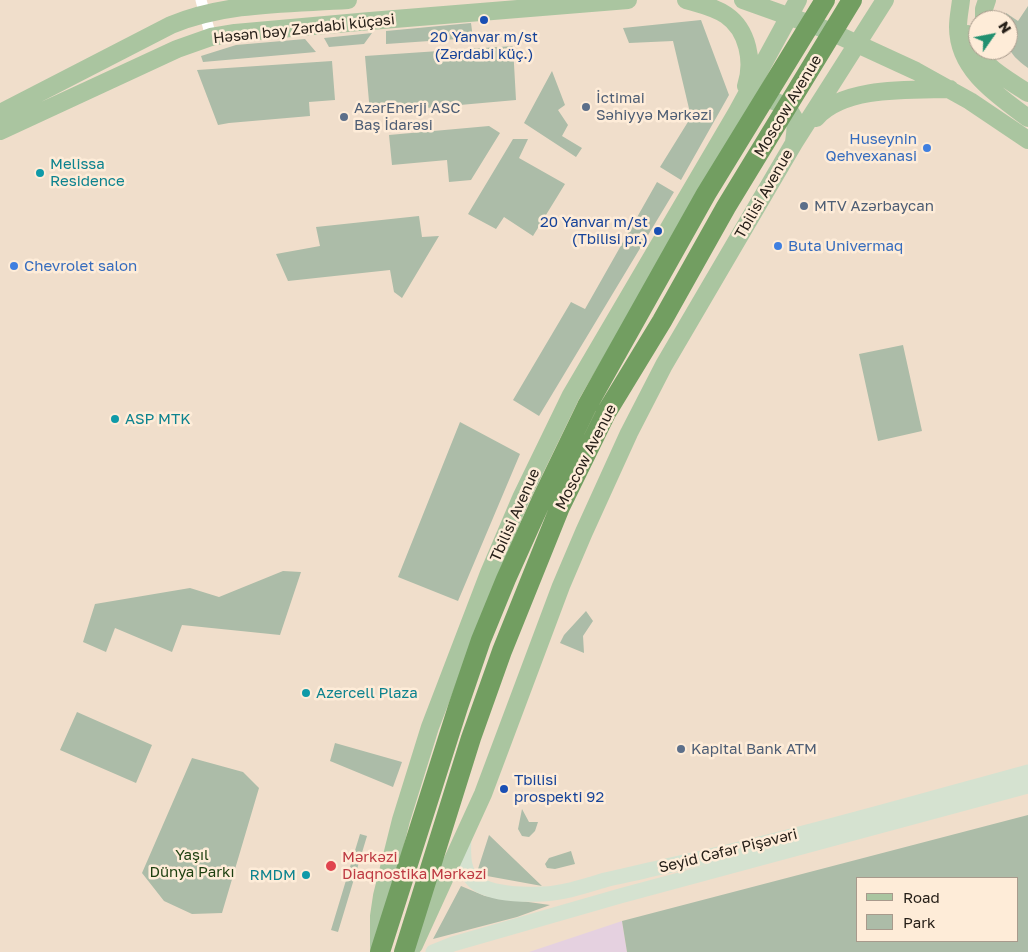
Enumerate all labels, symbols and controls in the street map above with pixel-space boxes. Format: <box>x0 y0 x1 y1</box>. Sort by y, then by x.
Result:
north arrow <box>968 10 1018 60</box>
street label: Həsən bəy Zərdabi küçəsi <box>212 11 396 47</box>
marker: 20 Yanvar m/st (Zərdabi küç.) <box>478 14 490 26</box>
text: N <box>995 18 1015 36</box>
place label: 20 Yanvar m/st (Zərdabi küç.) <box>430 28 538 63</box>
street label: Moscow Avenue <box>750 52 826 160</box>
place label: İctimai Səhiyyə Mərkəzi <box>596 89 712 124</box>
place label: AzərEnerji ASC Baş İdarəsi <box>354 99 460 134</box>
marker: İctimai Səhiyyə Mərkəzi <box>580 101 592 113</box>
marker: AzərEnerji ASC Baş İdarəsi <box>338 111 350 123</box>
place label: Huseynin Qehvexanasi <box>826 130 917 165</box>
marker: Huseynin Qehvexanasi <box>921 142 933 154</box>
street label: Tbilisi Avenue <box>731 146 797 242</box>
place label: Melissa Residence <box>50 155 125 190</box>
marker: Melissa Residence <box>34 167 46 179</box>
place label: MTV Azərbaycan <box>814 197 934 215</box>
marker: MTV Azərbaycan <box>798 200 810 212</box>
place label: 20 Yanvar m/st (Tbilisi pr.) <box>540 213 648 248</box>
marker: 20 Yanvar m/st (Tbilisi pr.) <box>652 225 664 237</box>
place label: Buta Univermaq <box>788 237 903 255</box>
marker: Buta Univermaq <box>772 240 784 252</box>
place label: Chevrolet salon <box>24 257 137 275</box>
marker: Chevrolet salon <box>8 260 20 272</box>
street label: Moscow Avenue <box>552 401 620 513</box>
place label: ASP MTK <box>125 410 191 428</box>
marker: ASP MTK <box>109 413 121 425</box>
street label: Tbilisi Avenue <box>486 466 544 564</box>
place label: Azercell Plaza <box>316 684 418 702</box>
marker: Azercell Plaza <box>300 687 312 699</box>
place label: Kapital Bank ATM <box>691 740 817 758</box>
marker: Kapital Bank ATM <box>675 743 687 755</box>
place label: Tbilisi prospekti 92 <box>514 771 604 806</box>
marker: Tbilisi prospekti 92 <box>498 783 510 795</box>
street label: Seyid Cəfər Pişəvəri <box>657 825 799 877</box>
park label: Yaşıl Dünya Parkı <box>149 846 235 881</box>
place label: Mərkəzi Diaqnostika Mərkəzi <box>342 848 487 883</box>
marker: Mərkəzi Diaqnostika Mərkəzi <box>324 859 338 873</box>
place label: RMDM <box>250 866 296 884</box>
marker: RMDM <box>300 869 312 881</box>
legend <box>856 877 1018 942</box>
text: Road <box>903 888 940 906</box>
text: Park <box>903 913 935 931</box>

